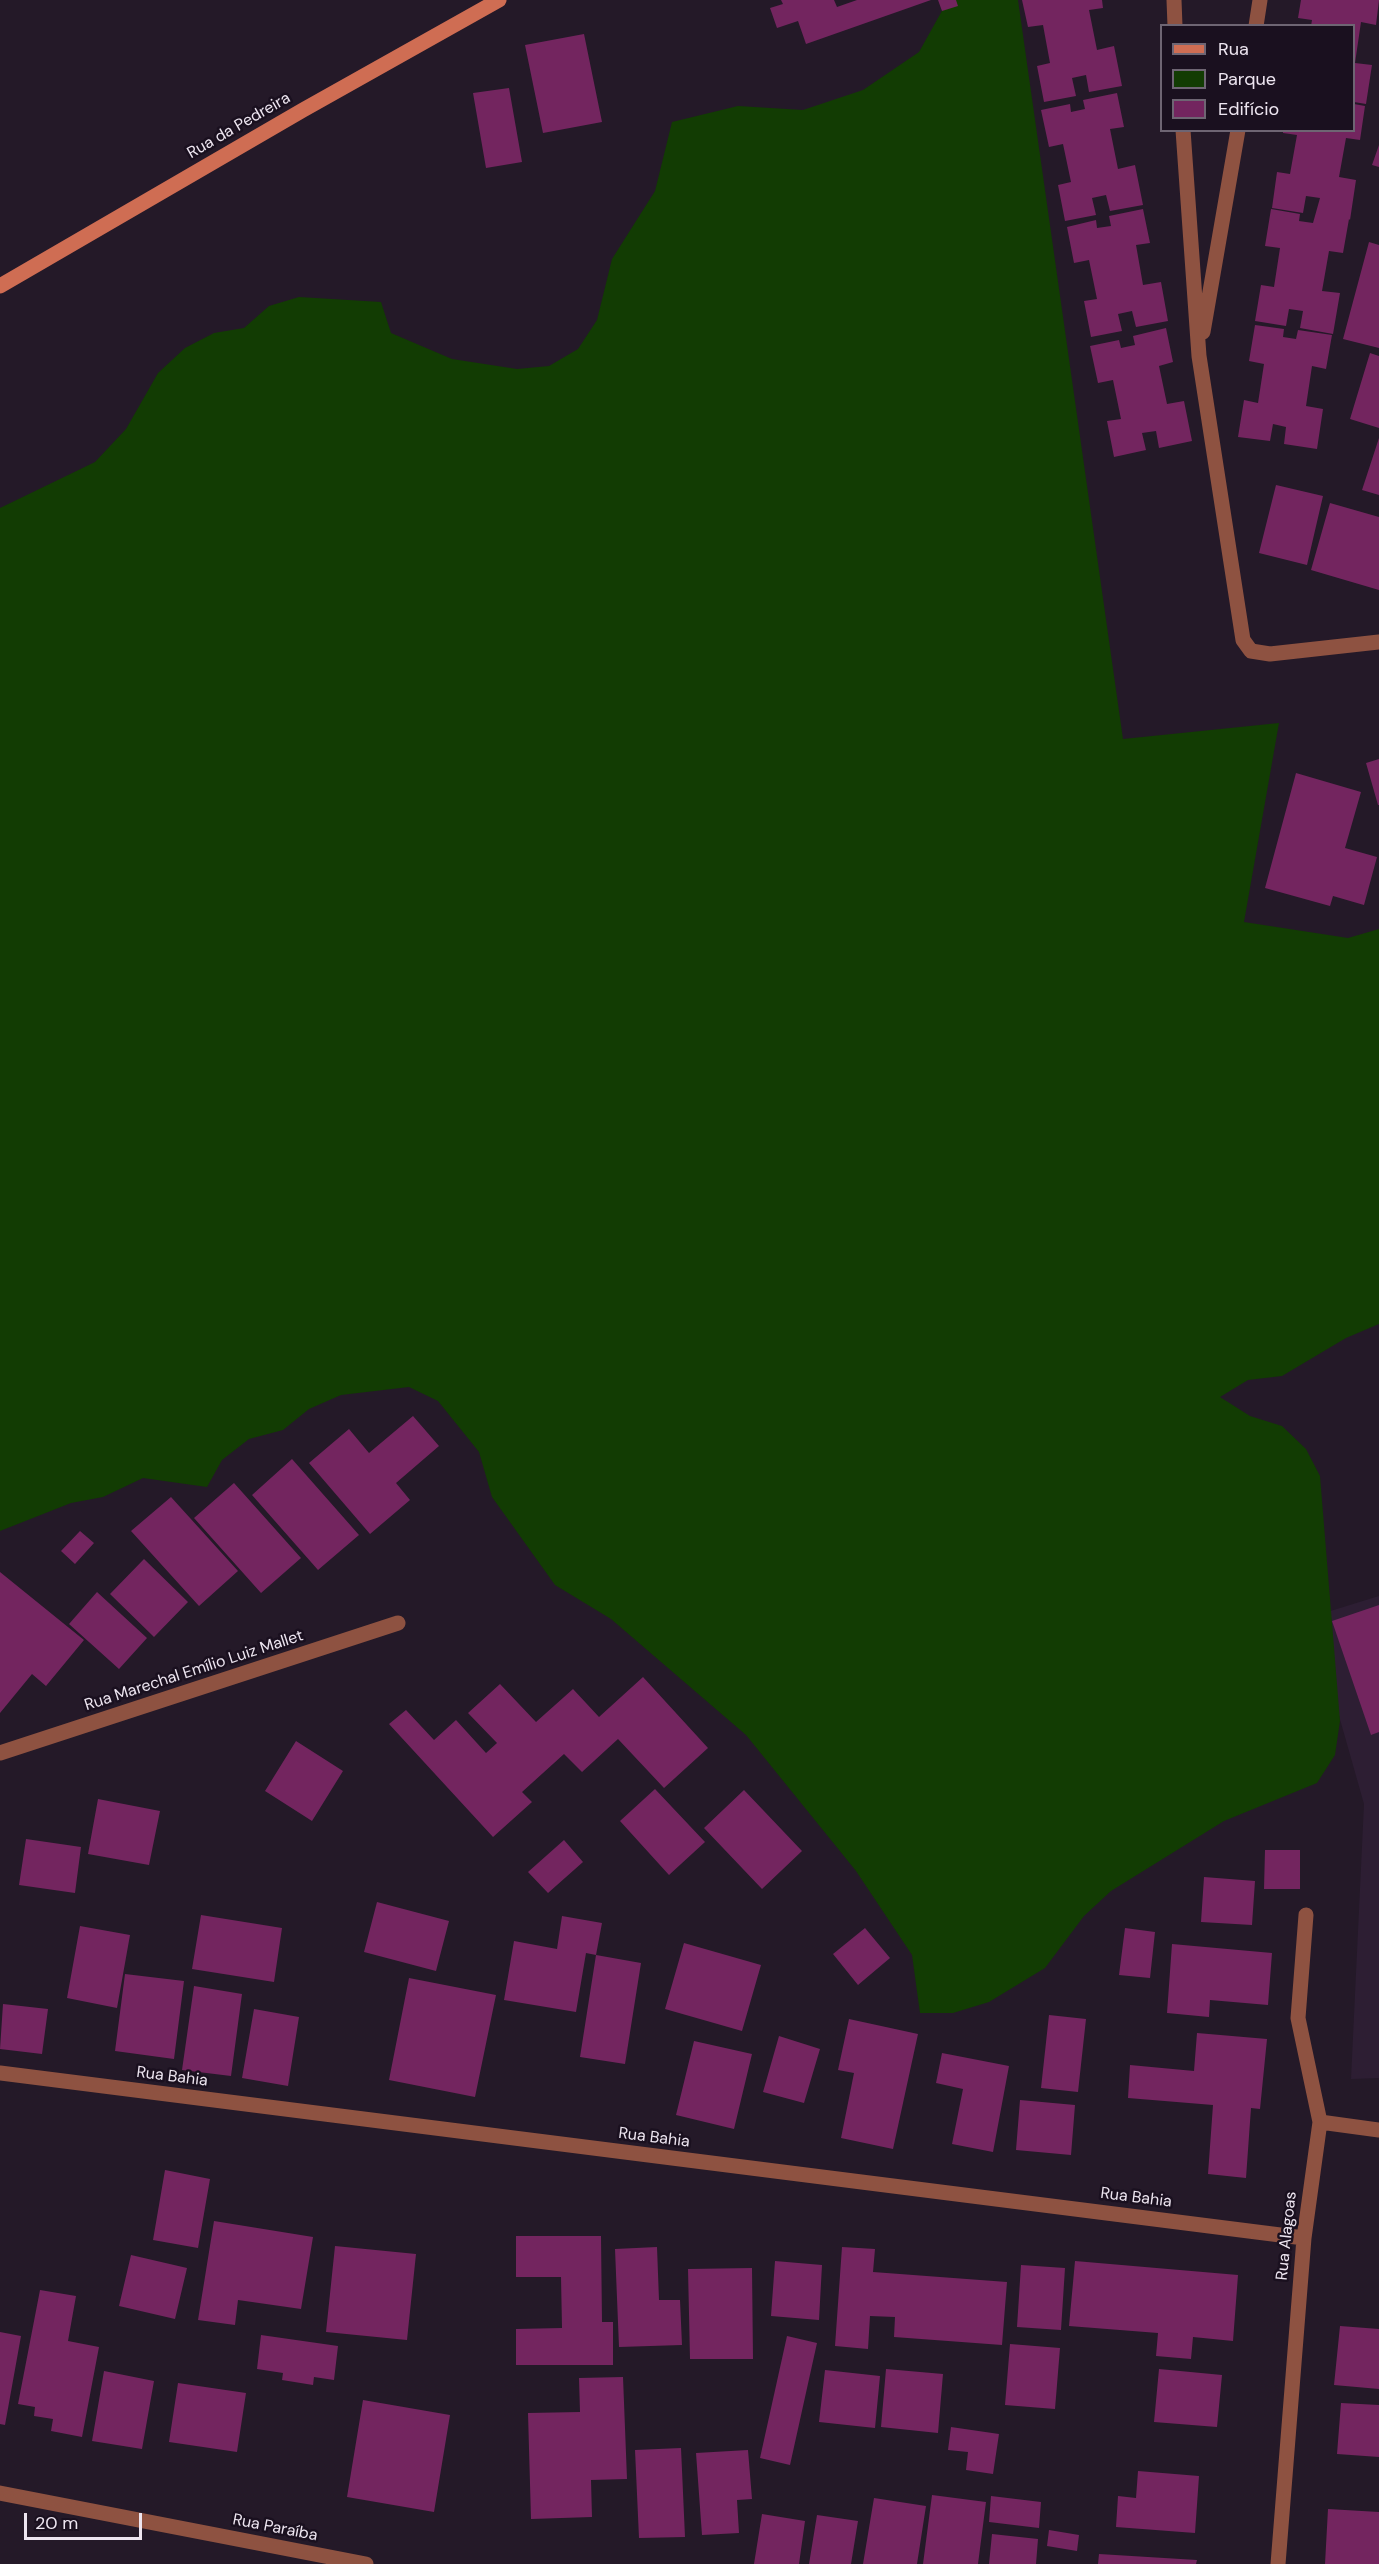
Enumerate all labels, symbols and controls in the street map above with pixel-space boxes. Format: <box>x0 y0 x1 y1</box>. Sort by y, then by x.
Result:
legend <box>1160 24 1355 132</box>
text: Rua <box>1218 37 1249 61</box>
text: Parque <box>1218 67 1276 91</box>
street label: Rua da Pedreira <box>184 89 294 163</box>
text: Edifício <box>1218 97 1279 121</box>
street label: Rua Marechal Emílio Luiz Mallet <box>82 1627 306 1715</box>
street label: Rua Bahia <box>135 2063 209 2091</box>
street label: Rua Bahia <box>617 2124 691 2152</box>
street label: Rua Bahia <box>1099 2184 1173 2212</box>
street label: Rua Alagoas <box>1273 2191 1301 2281</box>
scale bar <box>27 2501 146 2539</box>
street label: Rua Paraíba <box>231 2510 319 2546</box>
text: 20 m <box>35 2511 78 2535</box>

